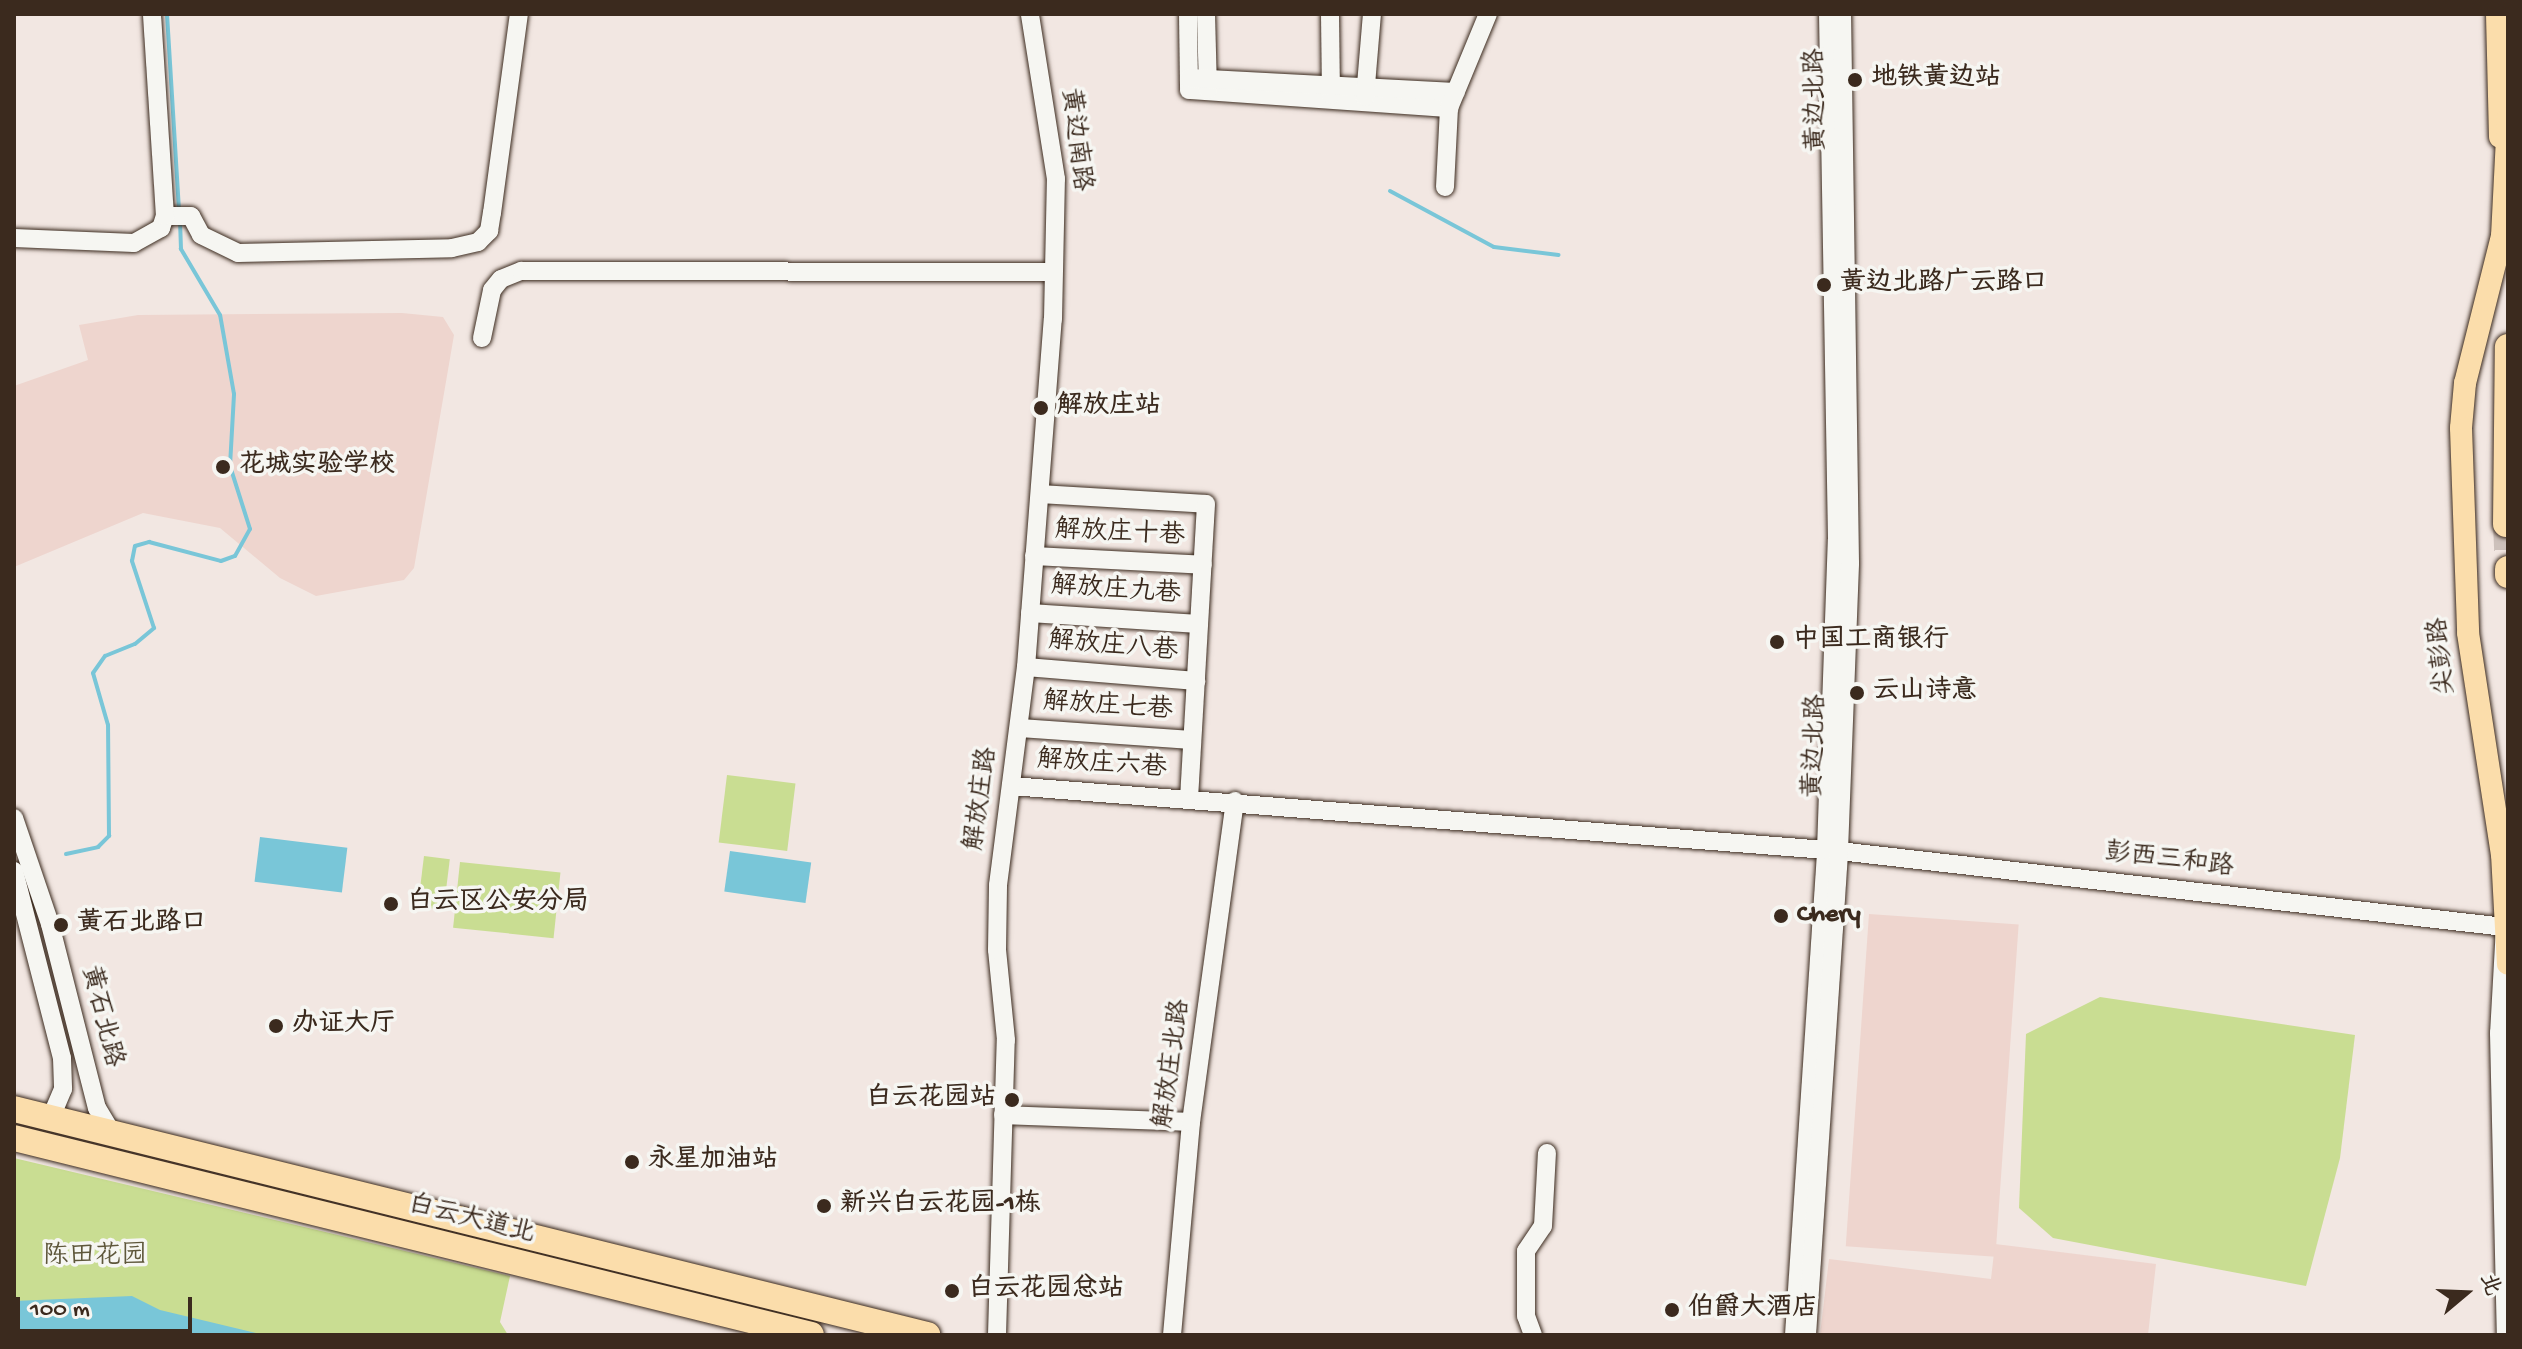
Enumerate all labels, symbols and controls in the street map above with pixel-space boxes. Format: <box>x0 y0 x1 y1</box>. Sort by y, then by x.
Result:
street label: 黄边北路 <box>1801 48 1835 152</box>
place label: 地铁黄边站 <box>1871 64 2001 96</box>
marker: 地铁黄边站 <box>1846 71 1864 89</box>
street label: 黄边南路 <box>1052 86 1096 194</box>
place label: 黄边北路广云路口 <box>1840 269 2048 301</box>
marker: 黄边北路广云路口 <box>1815 276 1833 294</box>
place label: 解放庄站 <box>1057 392 1161 424</box>
marker: 解放庄站 <box>1032 399 1050 417</box>
place label: 花城实验学校 <box>239 451 395 483</box>
marker: 花城实验学校 <box>214 458 232 476</box>
street label: 解放庄十巷 <box>1054 516 1186 554</box>
street label: 解放庄九巷 <box>1050 572 1182 612</box>
street label: 尖彭路 <box>2424 616 2464 696</box>
place label: 中国工商银行 <box>1793 626 1949 658</box>
street label: 解放庄八巷 <box>1047 627 1179 669</box>
marker: 中国工商银行 <box>1768 633 1786 651</box>
place label: 云山诗意 <box>1873 677 1977 709</box>
marker: 云山诗意 <box>1848 684 1866 702</box>
street label: 解放庄七巷 <box>1042 688 1174 728</box>
street label: 黄边北路 <box>1800 693 1834 799</box>
street label: 解放庄路 <box>960 745 1006 853</box>
street label: 解放庄六巷 <box>1036 746 1168 786</box>
street label: 彭西三和路 <box>2103 839 2235 885</box>
place label: 白云区公安分局 <box>407 888 589 920</box>
marker: 白云区公安分局 <box>382 895 400 913</box>
place label: Chery <box>1797 900 1860 932</box>
marker: Chery <box>1772 907 1790 925</box>
place label: 黄石北路口 <box>77 909 207 941</box>
marker: 黄石北路口 <box>52 916 70 934</box>
street label: 黄石北路 <box>72 963 128 1071</box>
street label: 解放庄北路 <box>1150 997 1198 1131</box>
place label: 办证大厅 <box>292 1010 396 1042</box>
marker: 办证大厅 <box>267 1017 285 1035</box>
place label: 白云花园站 <box>866 1084 996 1116</box>
marker: 白云花园站 <box>1003 1091 1021 1109</box>
place label: 永星加油站 <box>648 1146 778 1178</box>
marker: 永星加油站 <box>623 1153 641 1171</box>
street label: 白云大道北 <box>404 1190 538 1252</box>
place label: 新兴白云花园-1栋 <box>840 1190 1041 1222</box>
marker: 新兴白云花园-1栋 <box>815 1197 833 1215</box>
park label: 陈田花园 <box>43 1242 147 1274</box>
north arrow <box>2426 1253 2506 1333</box>
text: 北 <box>2473 1271 2505 1300</box>
place label: 白云花园总站 <box>968 1275 1124 1307</box>
scale bar <box>20 1281 196 1331</box>
marker: 白云花园总站 <box>943 1282 961 1300</box>
place label: 伯爵大酒店 <box>1688 1294 1818 1326</box>
text: 100 m <box>30 1296 90 1325</box>
marker: 伯爵大酒店 <box>1663 1301 1681 1319</box>

